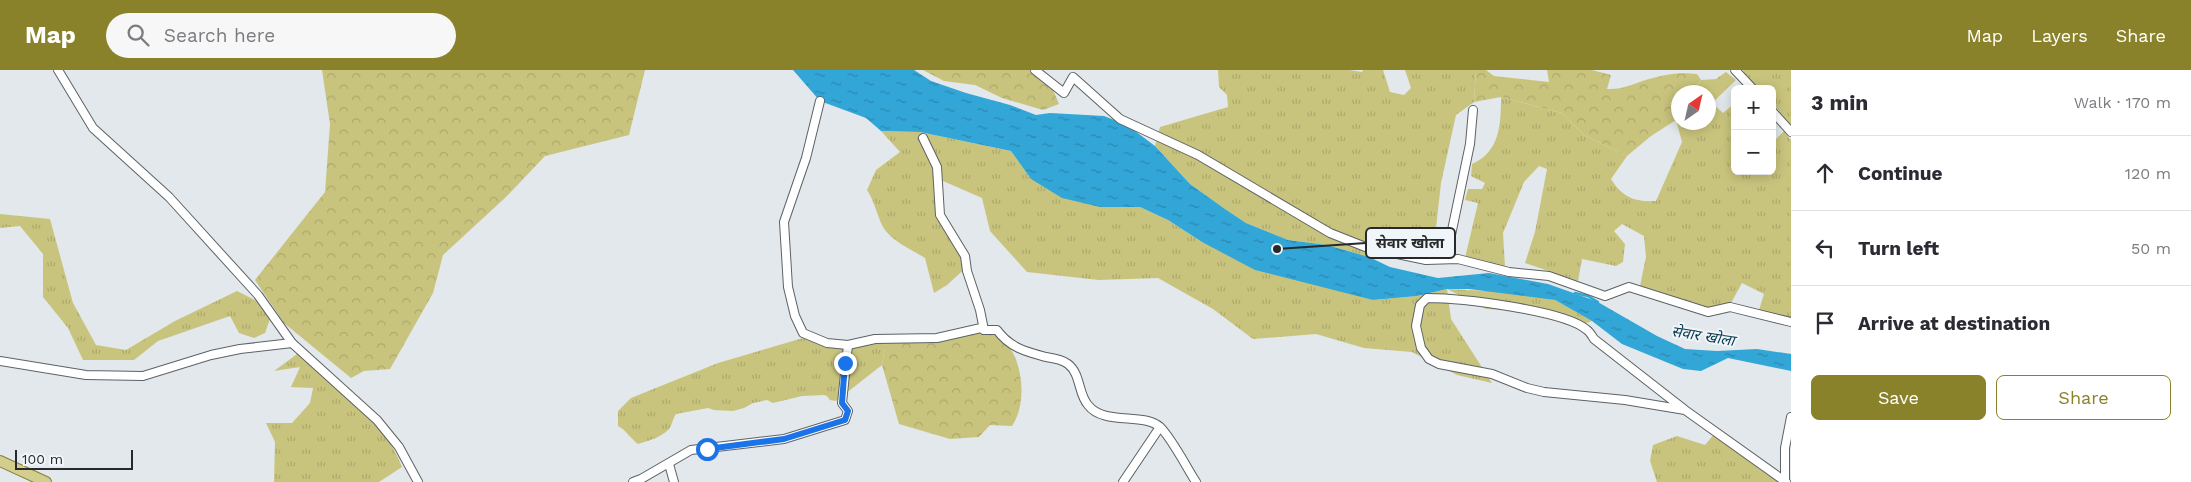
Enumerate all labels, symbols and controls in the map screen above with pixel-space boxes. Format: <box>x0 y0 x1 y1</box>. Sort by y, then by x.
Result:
search box <box>106 13 456 58</box>
text: Map <box>25 21 76 49</box>
icon: search <box>124 21 152 49</box>
text: Search here <box>164 24 275 47</box>
text: Map <box>1966 25 2003 46</box>
text: Layers <box>2031 25 2088 46</box>
text: Share <box>2116 25 2166 46</box>
north arrow <box>1671 85 1716 130</box>
map controls <box>1731 85 1776 175</box>
button: + <box>1731 85 1776 130</box>
text: 3 min <box>1811 90 1868 115</box>
text: Walk · 170 m <box>2074 93 2171 112</box>
button: − <box>1731 130 1776 175</box>
icon: ahead <box>1811 159 1839 187</box>
text: Continue <box>1858 162 1942 185</box>
text: 120 m <box>2125 164 2171 183</box>
callout: सेवार खोला <box>1366 228 1455 258</box>
text: सेवार खोला <box>1376 234 1445 252</box>
icon: left <box>1811 234 1839 262</box>
text: Turn left <box>1858 237 1939 260</box>
text: 50 m <box>2131 239 2171 258</box>
icon: arrive <box>1811 309 1839 337</box>
text: Arrive at destination <box>1858 312 2050 335</box>
water label: सेवार खोला <box>1670 322 1739 350</box>
route end <box>834 352 857 375</box>
button: Save <box>1811 375 1986 420</box>
button: Share <box>1996 375 2171 420</box>
route start <box>696 438 719 461</box>
scale bar <box>15 447 132 470</box>
text: 100 m <box>22 451 63 467</box>

